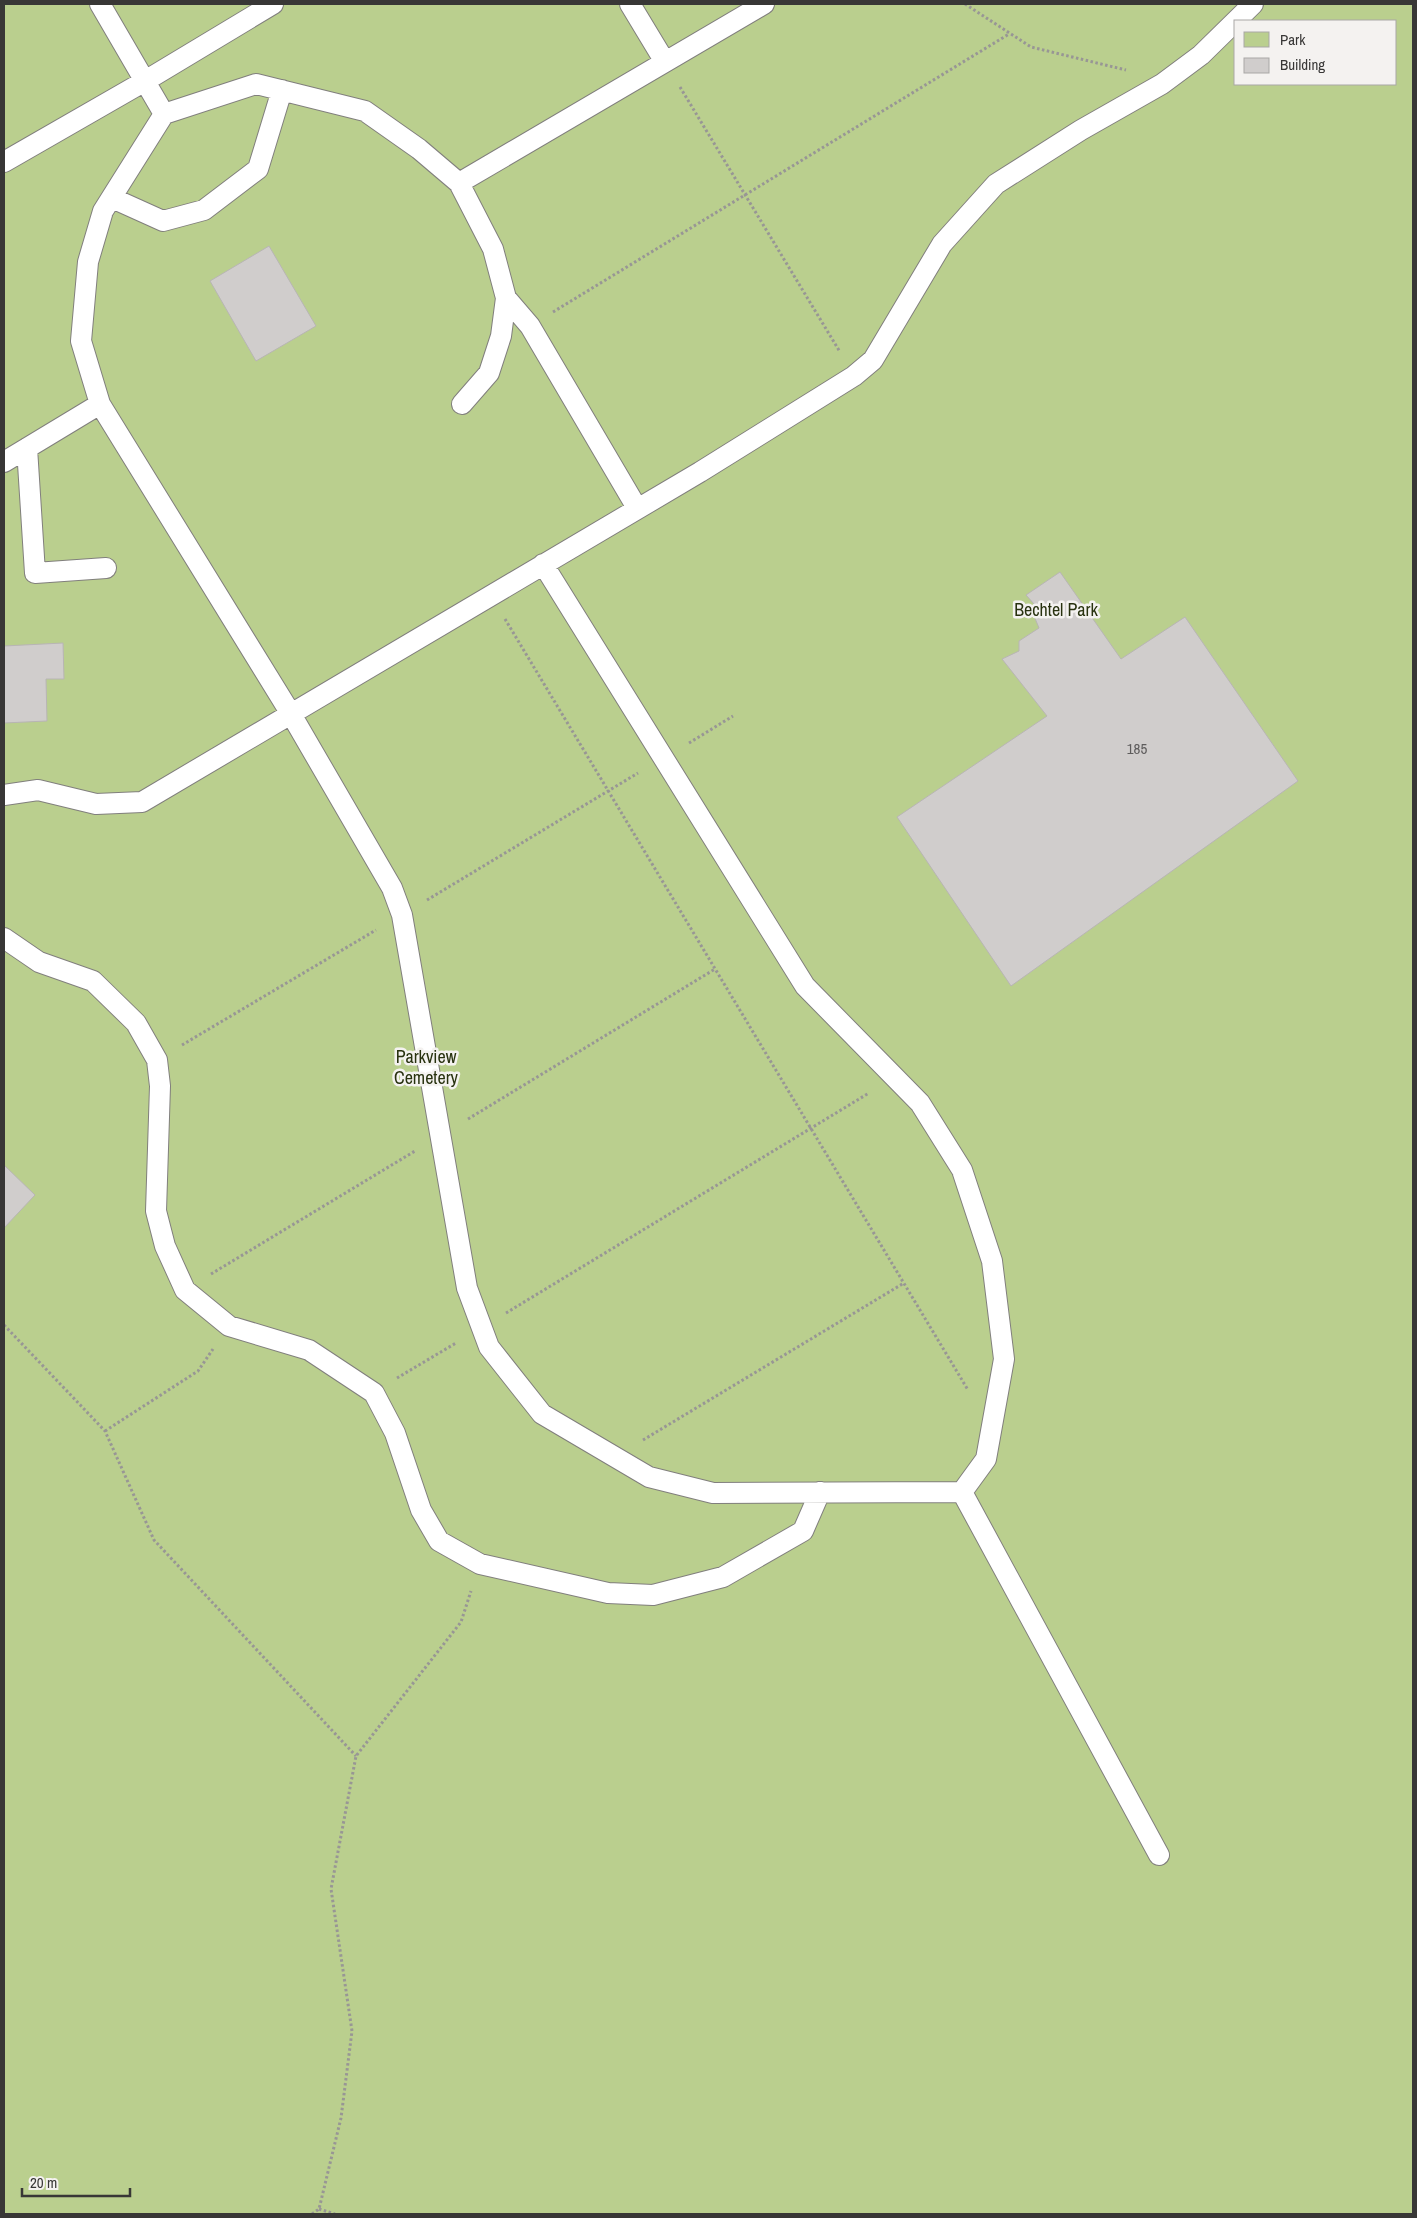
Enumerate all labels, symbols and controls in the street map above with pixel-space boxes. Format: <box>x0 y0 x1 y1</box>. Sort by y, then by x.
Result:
legend <box>1234 20 1397 85</box>
text: Park <box>1280 29 1306 50</box>
text: Building <box>1280 54 1325 75</box>
park label: Bechtel Park <box>1014 597 1098 622</box>
house number: 185 <box>1127 738 1147 759</box>
park label: Parkview Cemetery <box>394 1044 459 1090</box>
scale bar <box>22 2166 130 2198</box>
text: 20 m <box>30 2172 57 2193</box>

